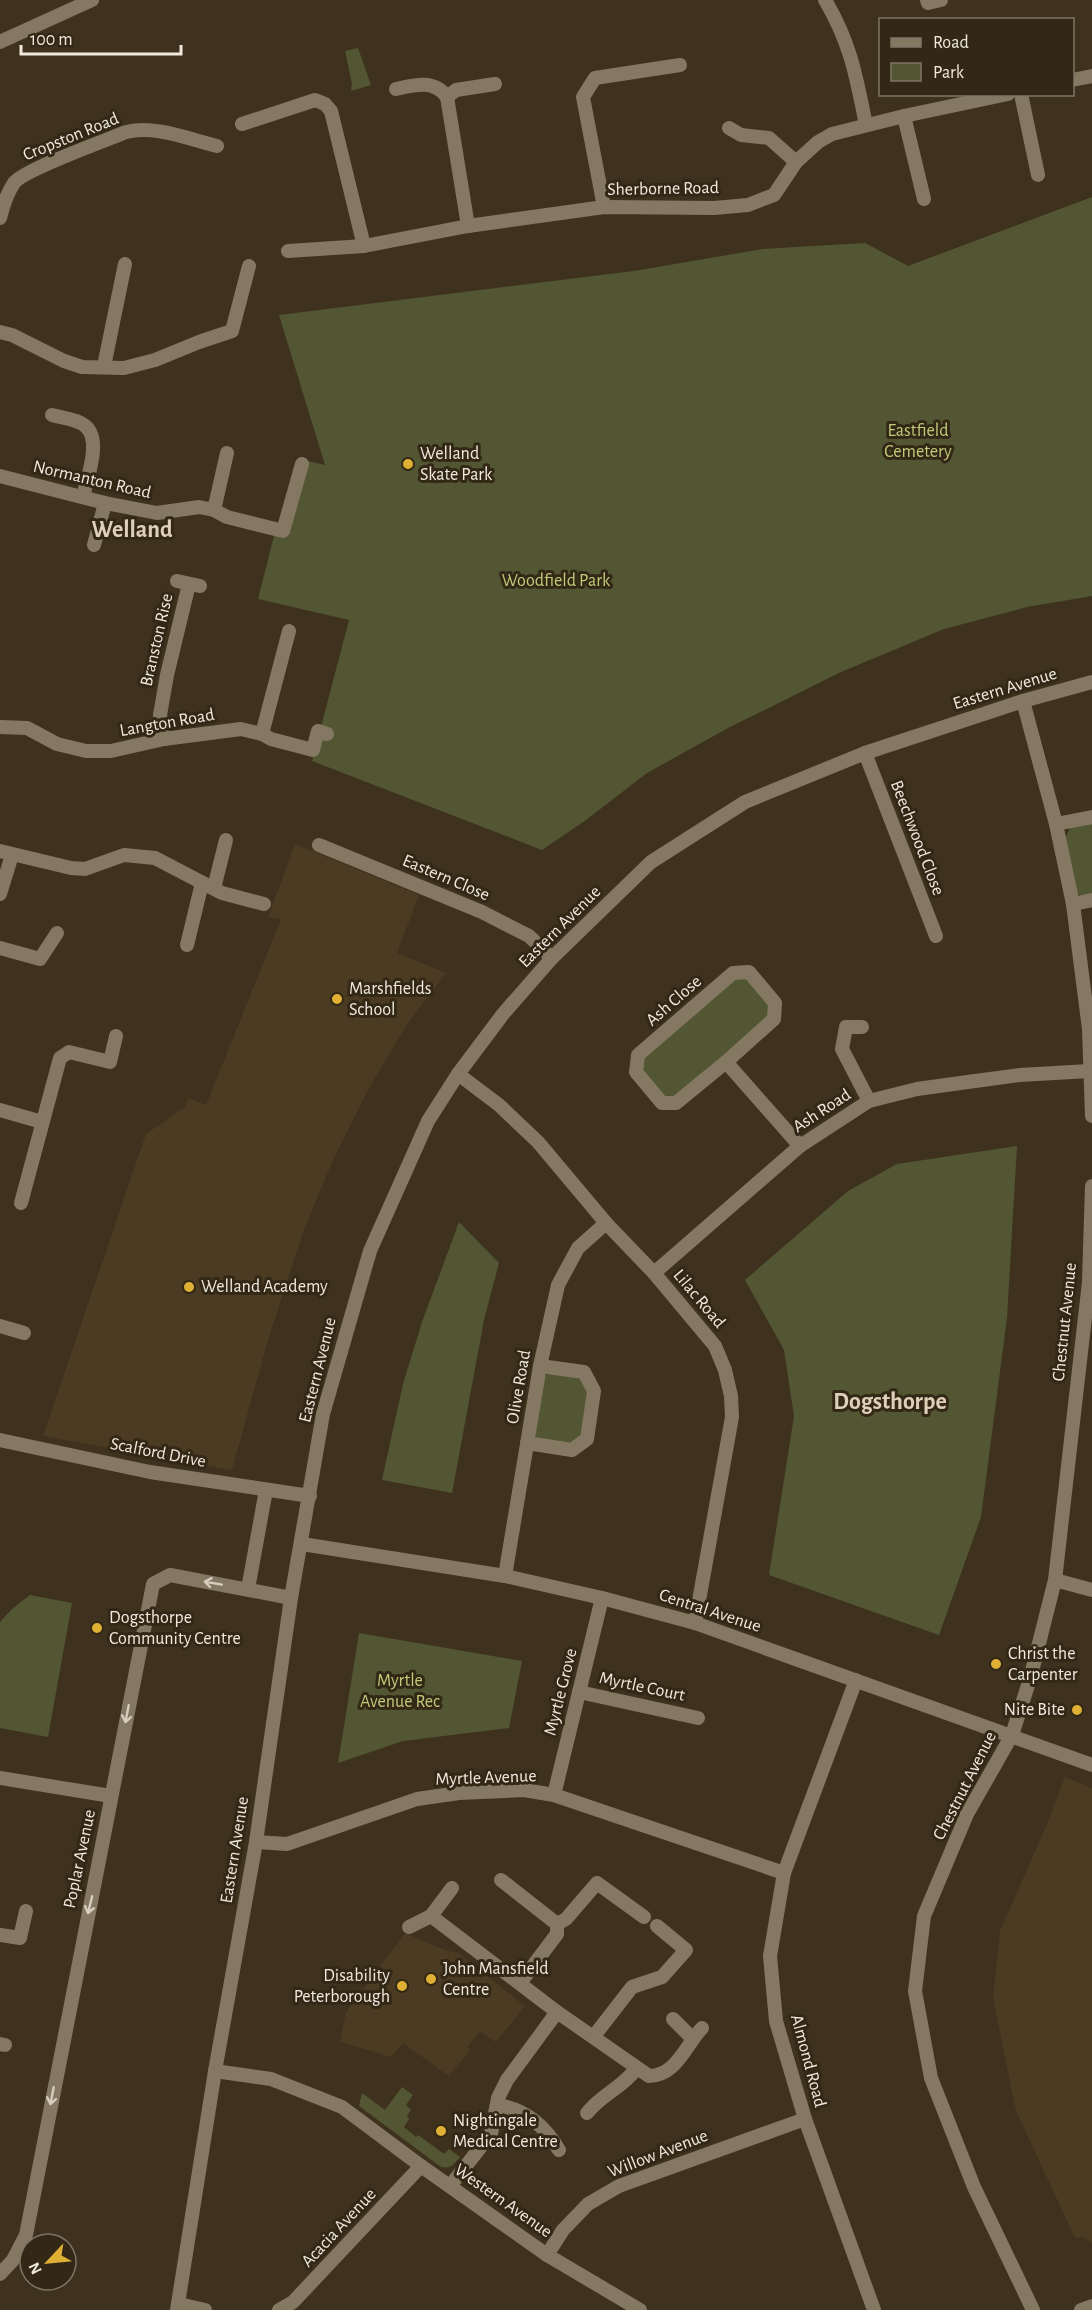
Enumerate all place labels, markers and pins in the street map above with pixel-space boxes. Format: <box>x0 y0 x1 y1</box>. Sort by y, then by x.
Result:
place label: Welland Skate Park <box>420 445 493 484</box>
marker: Welland Skate Park <box>401 457 415 471</box>
place label: Marshfields School <box>349 980 432 1019</box>
marker: Marshfields School <box>330 992 344 1006</box>
place label: Welland Academy <box>201 1278 328 1296</box>
marker: Welland Academy <box>182 1280 196 1294</box>
place label: Dogsthorpe Community Centre <box>109 1609 241 1648</box>
marker: Dogsthorpe Community Centre <box>90 1621 104 1635</box>
place label: Christ the Carpenter <box>1008 1645 1078 1684</box>
marker: Christ the Carpenter <box>989 1657 1003 1671</box>
place label: Nite Bite <box>1004 1701 1065 1719</box>
marker: Nite Bite <box>1070 1703 1084 1717</box>
place label: John Mansfield Centre <box>443 1960 549 1999</box>
place label: Disability Peterborough <box>294 1967 390 2006</box>
marker: John Mansfield Centre <box>424 1972 438 1986</box>
marker: Disability Peterborough <box>395 1979 409 1993</box>
place label: Nightingale Medical Centre <box>453 2112 558 2151</box>
marker: Nightingale Medical Centre <box>434 2124 448 2138</box>

